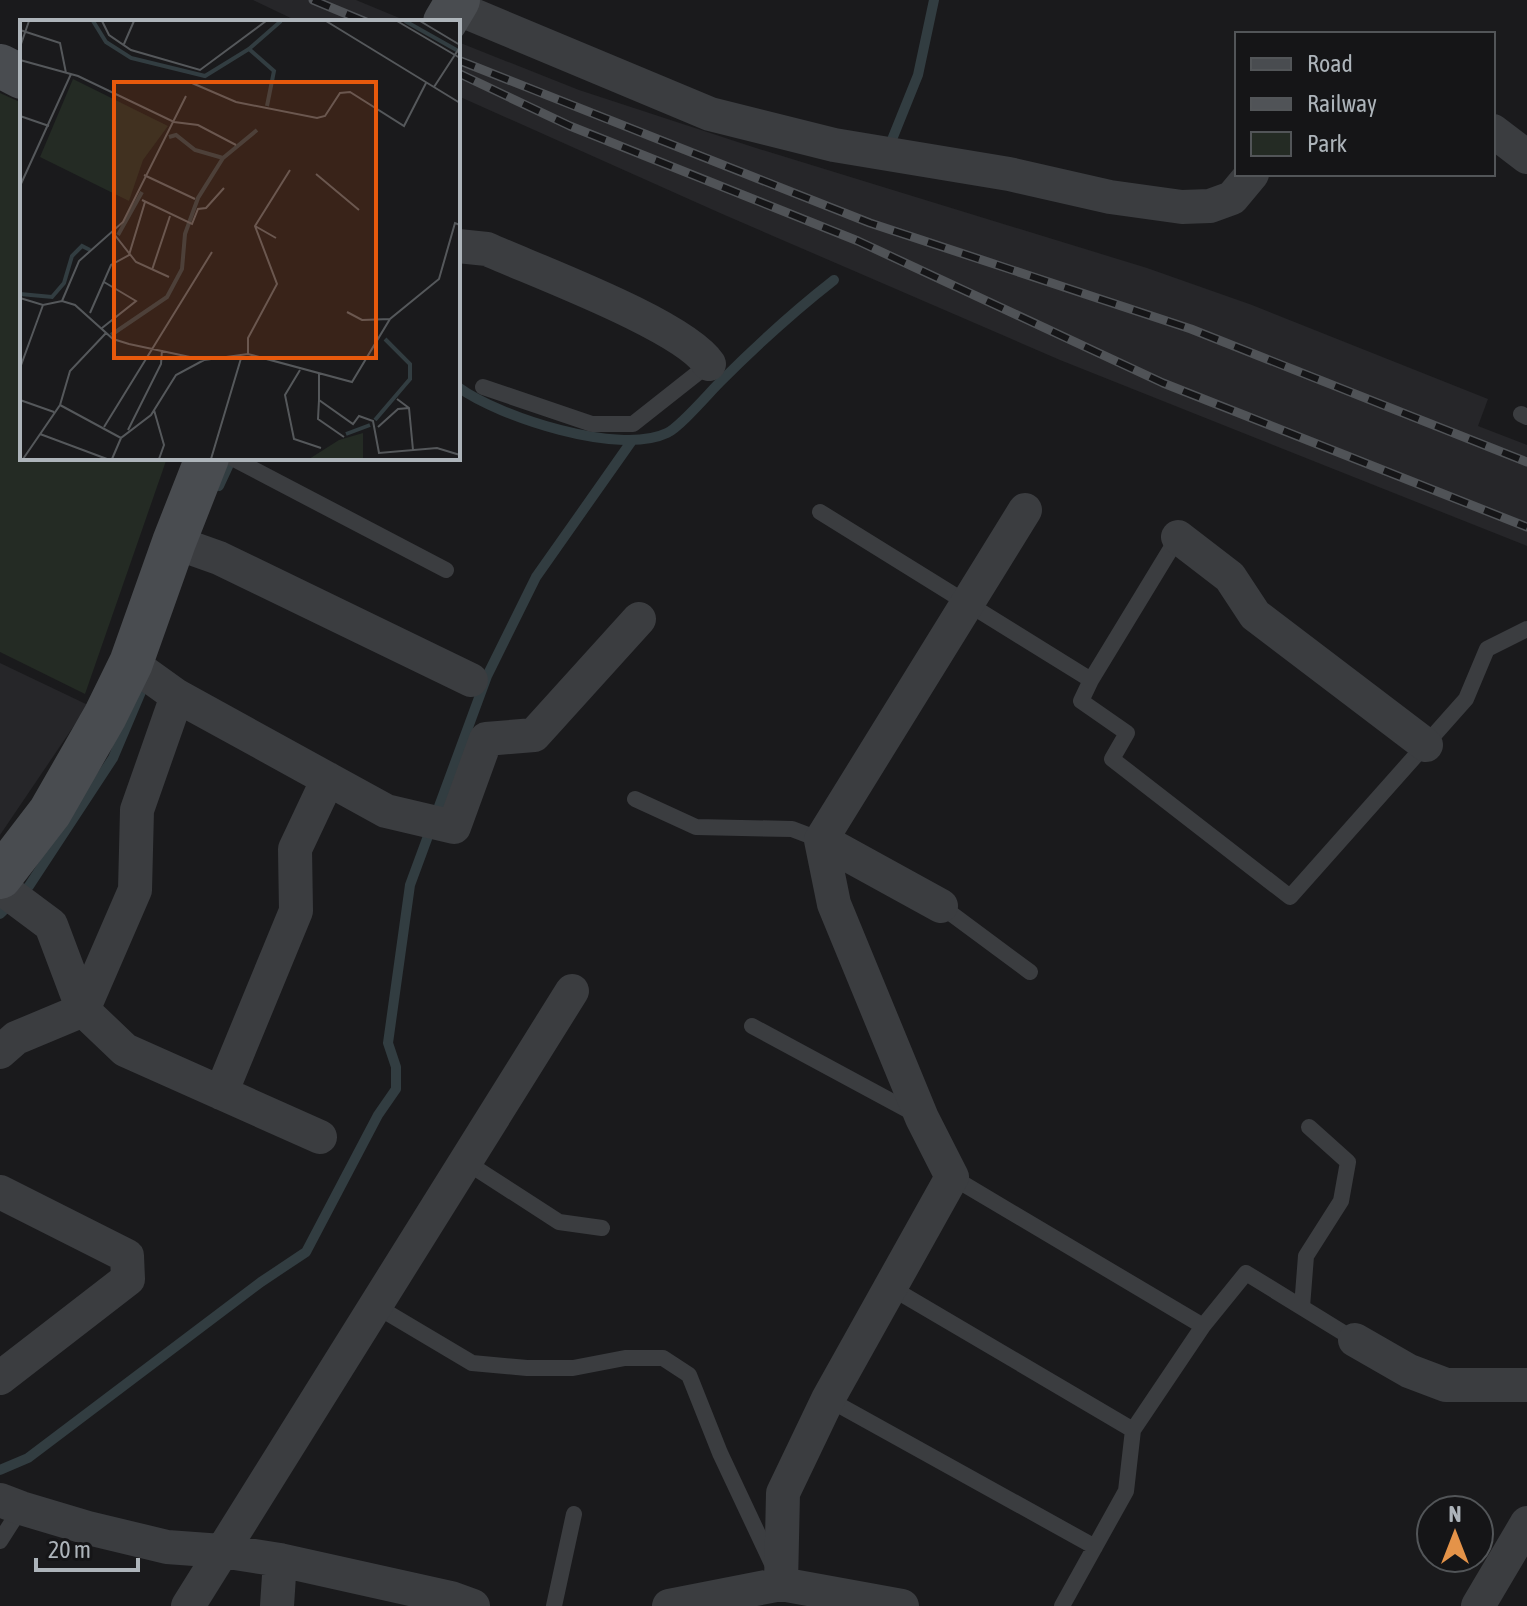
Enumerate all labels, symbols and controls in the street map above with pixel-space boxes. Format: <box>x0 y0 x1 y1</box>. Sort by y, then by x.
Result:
inset map <box>20 20 460 460</box>
legend <box>1235 32 1495 176</box>
text: Road <box>1307 50 1353 77</box>
text: Railway <box>1307 90 1377 117</box>
text: Park <box>1307 130 1348 157</box>
north arrow <box>1415 1494 1495 1574</box>
text: N <box>1449 1501 1461 1527</box>
scale bar <box>36 1522 138 1572</box>
text: 20 m <box>48 1536 91 1563</box>

